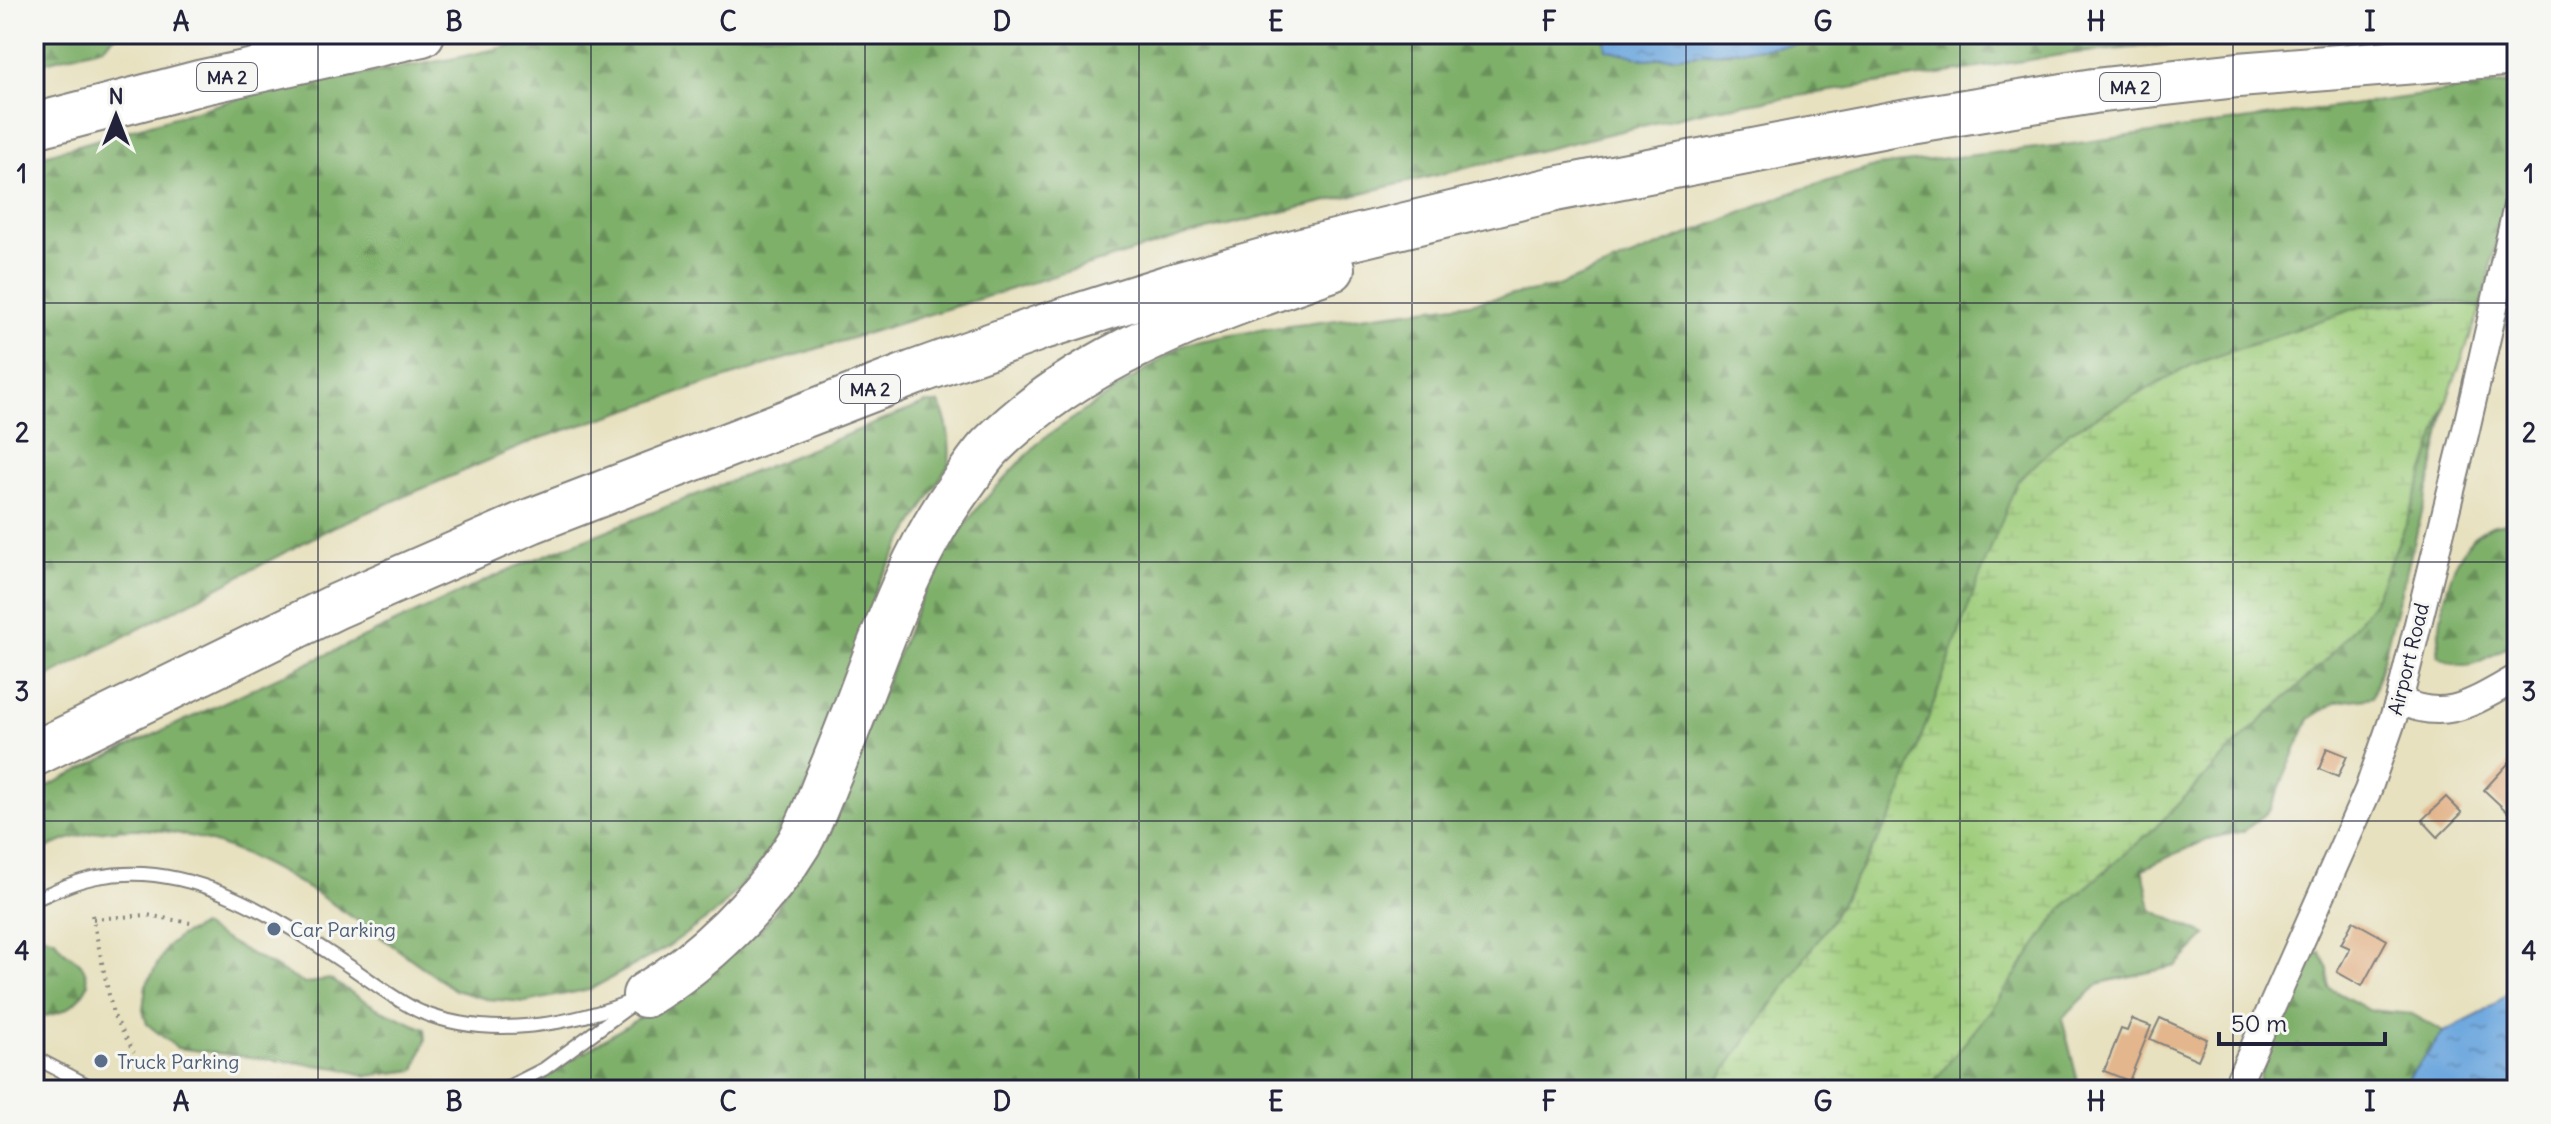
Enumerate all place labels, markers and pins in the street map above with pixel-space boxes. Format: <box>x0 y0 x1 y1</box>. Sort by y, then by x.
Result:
place label: Car Parking <box>290 917 396 942</box>
marker: Car Parking <box>265 920 283 938</box>
place label: Truck Parking <box>117 1049 240 1074</box>
marker: Truck Parking <box>92 1052 110 1070</box>

